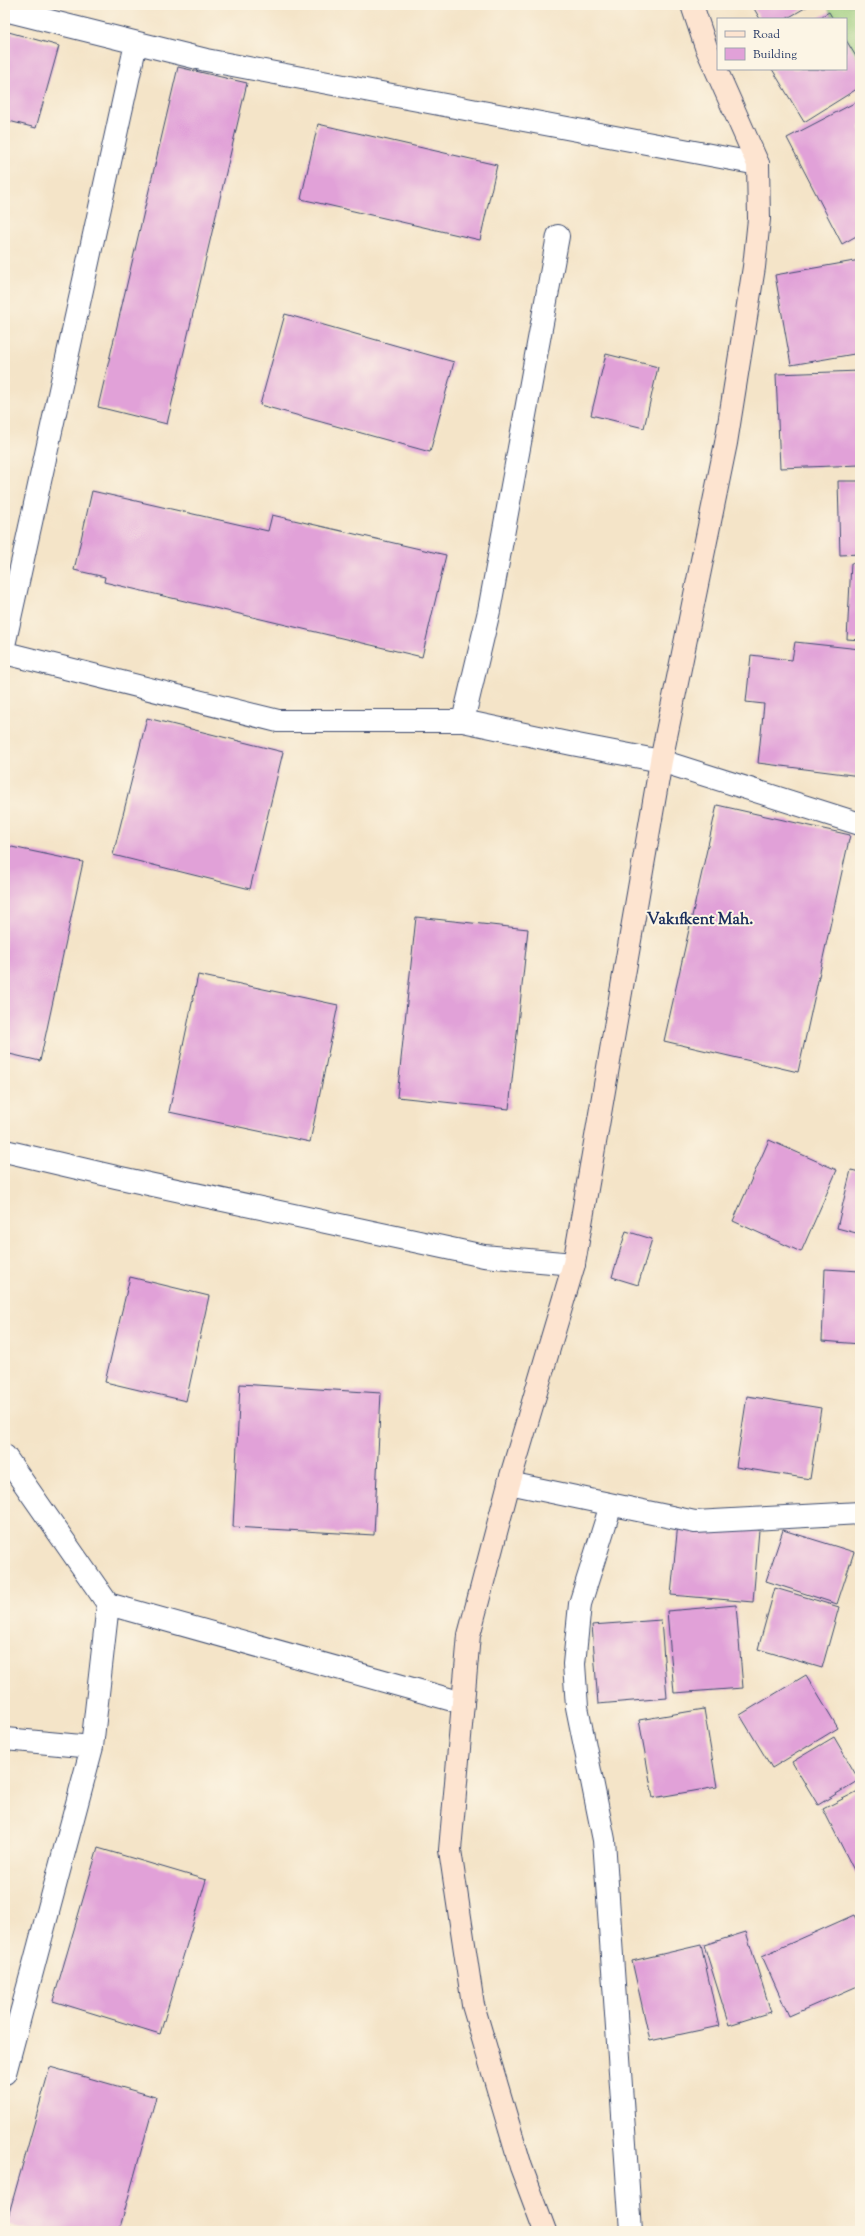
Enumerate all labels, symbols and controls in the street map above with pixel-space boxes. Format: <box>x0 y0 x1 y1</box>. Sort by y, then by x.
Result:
legend <box>717 18 847 70</box>
text: Road <box>753 26 780 44</box>
text: Building <box>753 46 797 64</box>
district label: Vakıfkent Mah. <box>647 909 753 932</box>

